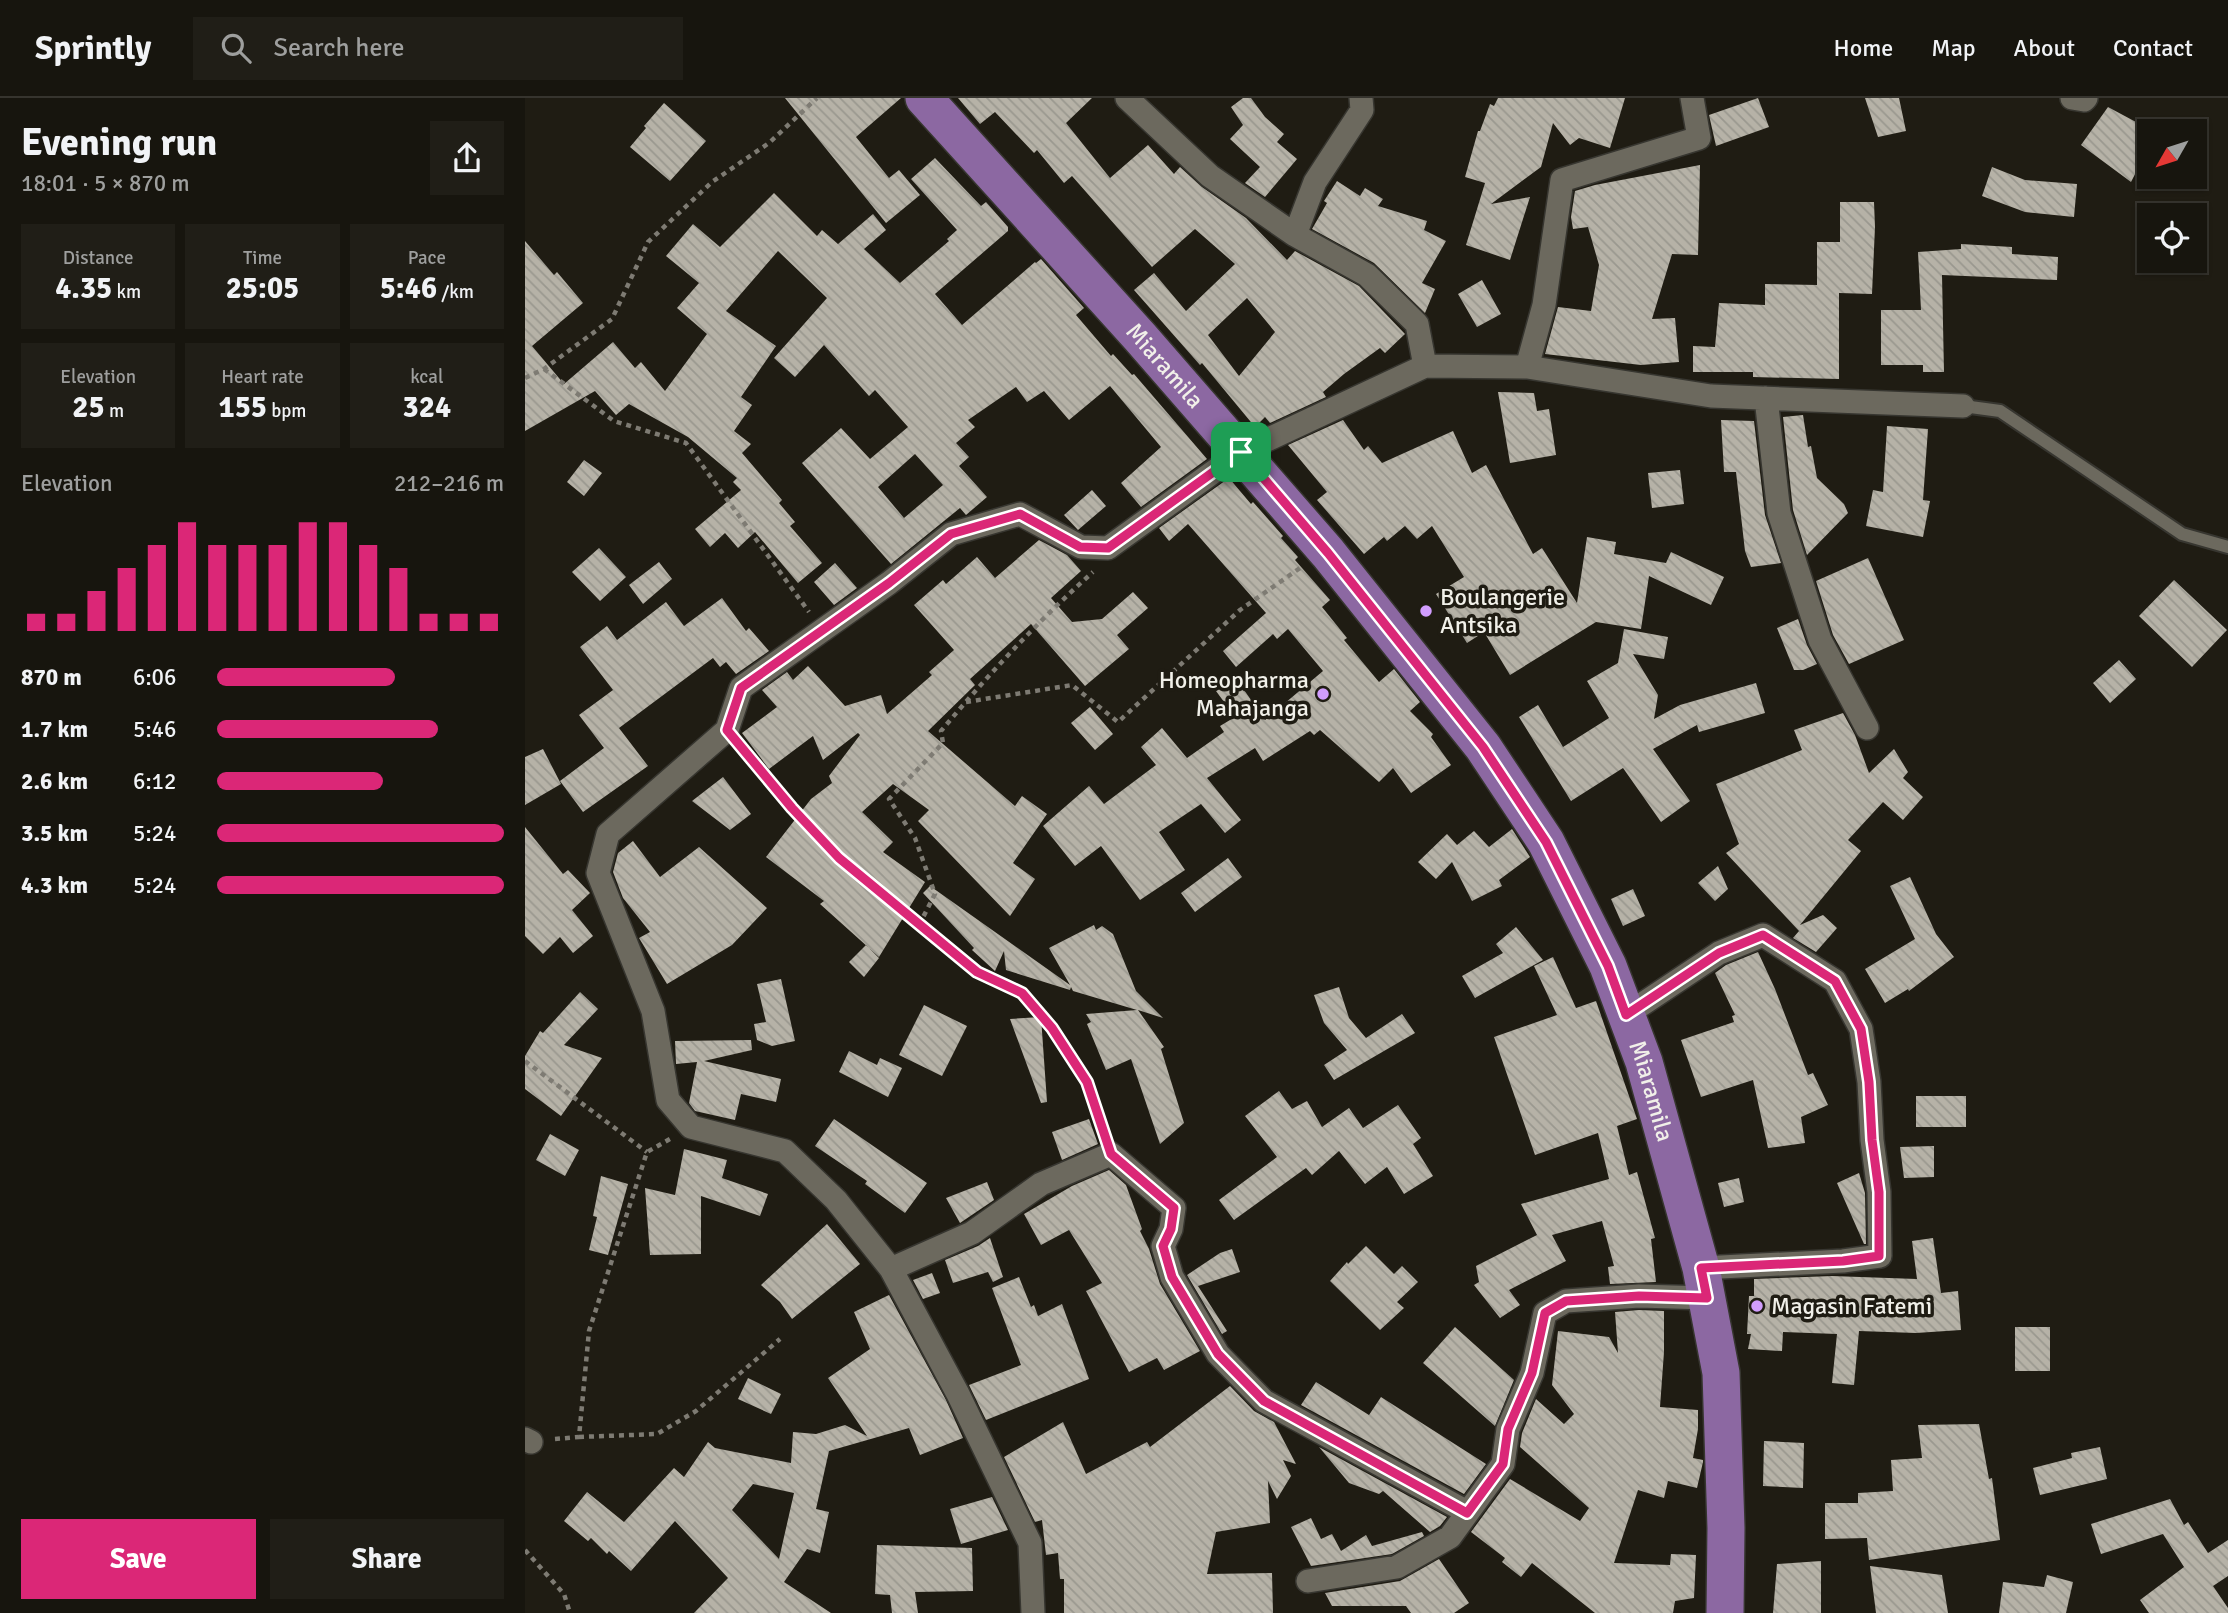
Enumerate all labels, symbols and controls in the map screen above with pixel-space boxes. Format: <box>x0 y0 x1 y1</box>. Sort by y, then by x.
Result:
search box <box>193 17 683 80</box>
text: Sprintly <box>35 28 151 69</box>
icon: search <box>217 29 255 67</box>
text: Search here <box>273 32 405 64</box>
text: Home <box>1833 33 1893 63</box>
text: Map <box>1931 33 1976 63</box>
text: About <box>2014 33 2075 63</box>
text: Contact <box>2113 33 2193 63</box>
text: Evening run <box>21 119 217 166</box>
north arrow <box>2137 119 2207 189</box>
map controls <box>2137 119 2207 273</box>
button: share <box>430 121 504 195</box>
text: 18:01 · 5 × 870 m <box>21 169 190 198</box>
button: locate <box>2137 203 2207 273</box>
text: Distance <box>63 246 134 270</box>
text: Time <box>243 246 282 270</box>
text: Pace <box>408 246 446 270</box>
text: 4.35 <box>55 270 112 307</box>
text: 25:05 <box>226 270 299 307</box>
text: 5:46 <box>380 270 437 307</box>
text: km <box>112 280 141 304</box>
text: /km <box>437 280 474 304</box>
street label: Miaramila <box>1119 317 1210 415</box>
text: Elevation <box>60 365 136 389</box>
text: Heart rate <box>221 365 304 389</box>
text: kcal <box>410 365 443 389</box>
text: 25 <box>72 389 105 426</box>
text: 155 <box>218 389 267 426</box>
text: 324 <box>403 389 451 426</box>
text: m <box>105 399 124 423</box>
text: bpm <box>267 399 307 423</box>
pin <box>1211 422 1271 482</box>
icon: arrive <box>1222 433 1260 471</box>
text: Elevation <box>21 469 113 498</box>
text: 212–216 m <box>394 469 504 498</box>
place label: Boulangerie Antsika <box>1440 582 1565 640</box>
marker: Boulangerie Antsika <box>1418 603 1434 619</box>
text: 870 m <box>21 663 82 692</box>
text: 6:06 <box>133 663 176 692</box>
place label: Homeopharma Mahajanga <box>1159 665 1309 723</box>
marker: Homeopharma Mahajanga <box>1315 686 1331 702</box>
text: 1.7 km <box>21 715 88 744</box>
text: 5:46 <box>133 715 176 744</box>
text: 2.6 km <box>21 767 88 796</box>
text: 6:12 <box>133 767 176 796</box>
text: 3.5 km <box>21 819 88 848</box>
text: 5:24 <box>133 819 176 848</box>
text: 4.3 km <box>21 871 88 900</box>
text: 5:24 <box>133 871 176 900</box>
street label: Miaramila <box>1622 1036 1680 1145</box>
place label: Magasin Fatemi <box>1771 1291 1932 1321</box>
marker: Magasin Fatemi <box>1749 1298 1765 1314</box>
button: Save <box>21 1519 256 1599</box>
button: Share <box>270 1519 504 1599</box>

